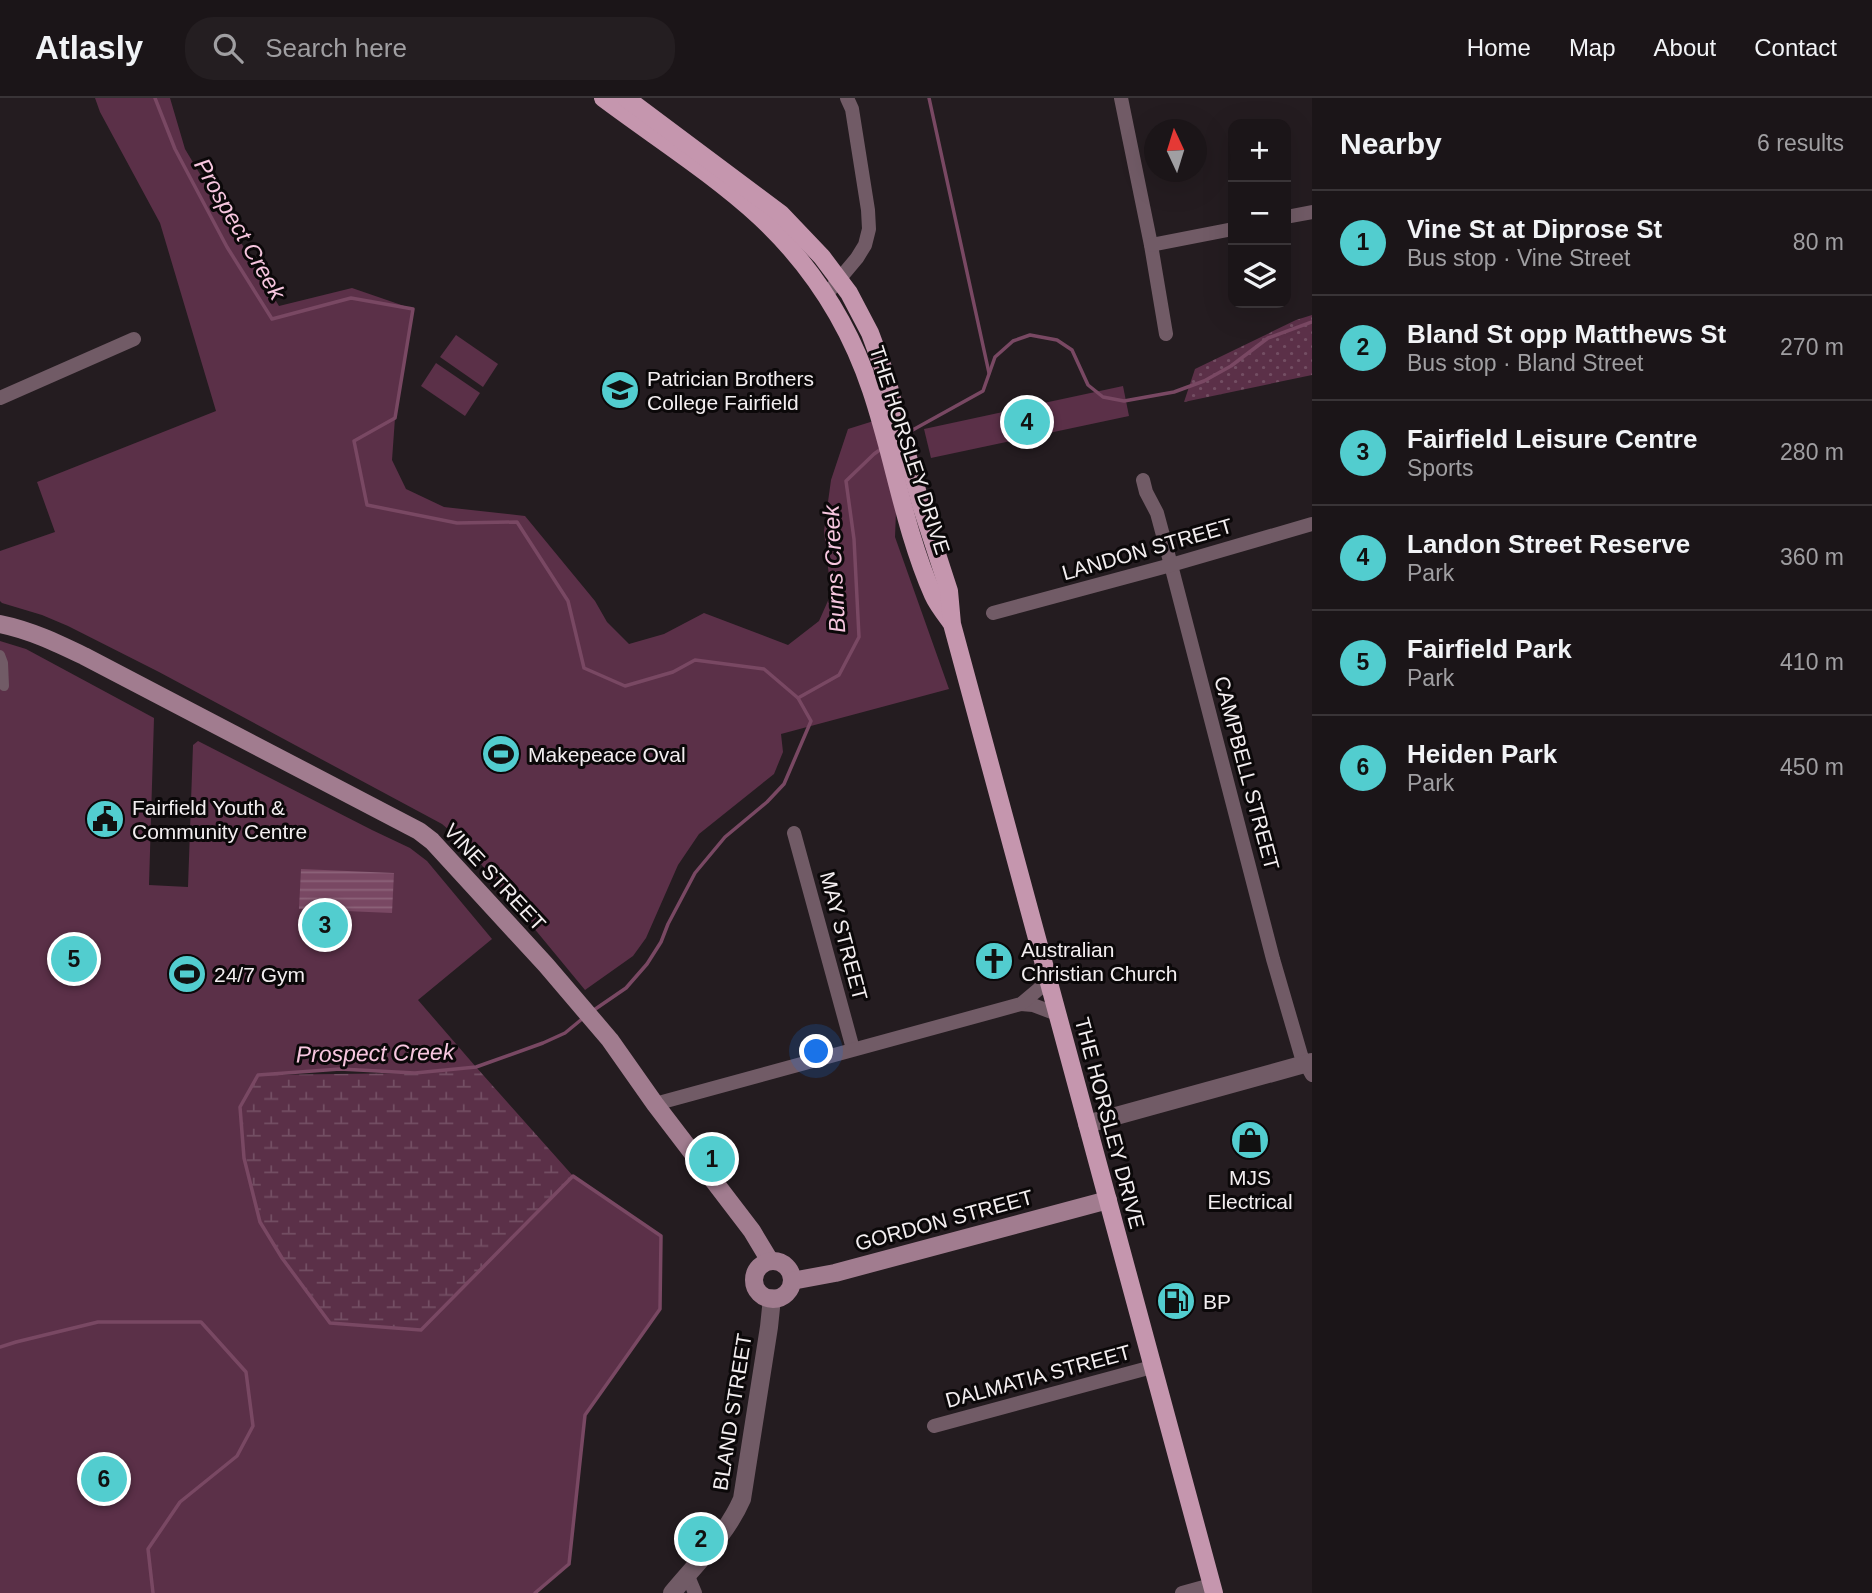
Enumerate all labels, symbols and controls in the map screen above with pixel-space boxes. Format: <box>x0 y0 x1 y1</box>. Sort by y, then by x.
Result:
search box <box>185 17 675 80</box>
text: Atlasly <box>35 29 143 66</box>
icon: search <box>209 29 247 67</box>
text: Search here <box>265 33 407 63</box>
text: Home <box>1467 34 1531 61</box>
text: Map <box>1569 34 1616 61</box>
text: About <box>1654 34 1716 61</box>
text: Contact <box>1754 34 1837 61</box>
north arrow <box>1144 119 1207 182</box>
map controls <box>1228 119 1291 308</box>
button: + <box>1228 119 1291 182</box>
text: Nearby <box>1340 127 1442 160</box>
text: 6 results <box>1757 130 1844 156</box>
water label: Prospect Creek <box>189 154 292 305</box>
button: − <box>1228 182 1291 245</box>
text: Vine St at Diprose St <box>1407 214 1662 244</box>
text: 1 <box>1357 229 1369 255</box>
text: 80 m <box>1793 229 1844 255</box>
button: layers <box>1228 245 1291 308</box>
text: Bus stop · Vine Street <box>1407 245 1630 271</box>
text: Bland St opp Matthews St <box>1407 319 1726 349</box>
text: 2 <box>1357 334 1369 360</box>
text: 270 m <box>1780 334 1844 360</box>
street label: THE HORSLEY DRIVE <box>865 343 955 557</box>
text: Bus stop · Bland Street <box>1407 350 1644 376</box>
place label: Patrician Brothers College Fairfield <box>647 367 814 414</box>
school or university icon: Patrician Brothers College Fairfield <box>599 369 641 411</box>
pin: 4 <box>1004 396 1050 448</box>
text: Fairfield Leisure Centre <box>1407 424 1697 454</box>
text: 3 <box>1357 439 1369 465</box>
text: 280 m <box>1780 439 1844 465</box>
text: Sports <box>1407 455 1473 481</box>
water label: Burns Creek <box>818 503 850 634</box>
street label: LANDON STREET <box>1059 514 1235 584</box>
text: Landon Street Reserve <box>1407 529 1690 559</box>
text: 4 <box>1357 544 1369 570</box>
text: 360 m <box>1780 544 1844 570</box>
text: Park <box>1407 560 1454 586</box>
text: Fairfield Park <box>1407 634 1572 664</box>
text: 5 <box>1357 649 1369 675</box>
text: 410 m <box>1780 649 1844 675</box>
text: Park <box>1407 665 1454 691</box>
street label: CAMPBELL STREET <box>1210 673 1284 873</box>
sports icon: Makepeace Oval <box>480 733 522 775</box>
text: Heiden Park <box>1407 739 1557 769</box>
place label: Makepeace Oval <box>528 743 686 766</box>
text: 6 <box>1357 754 1369 780</box>
text: 450 m <box>1780 754 1844 780</box>
text: Park <box>1407 770 1454 796</box>
place label: Fairfield Youth & Community Centre <box>132 796 307 843</box>
public building icon: Fairfield Youth & Community Centre <box>84 798 126 840</box>
street label: VINE STREET <box>440 819 550 935</box>
street label: MAY STREET <box>816 869 872 1003</box>
pin: 3 <box>302 899 348 951</box>
pin: 5 <box>51 933 97 985</box>
place label: Australian Christian Church <box>1021 938 1177 985</box>
church icon: Australian Christian Church <box>973 940 1015 982</box>
sports icon: 24/7 Gym <box>166 953 208 995</box>
place label: 24/7 Gym <box>214 963 305 986</box>
street label: THE HORSLEY DRIVE <box>1071 1015 1149 1231</box>
your location <box>799 1034 833 1068</box>
water label: Prospect Creek <box>296 1039 456 1067</box>
shop icon: MJS Electrical <box>1229 1119 1271 1161</box>
pin: 1 <box>689 1133 735 1185</box>
place label: MJS Electrical <box>1207 1166 1293 1213</box>
street label: GORDON STREET <box>853 1185 1036 1255</box>
fuel station icon: BP <box>1155 1280 1197 1322</box>
place label: BP <box>1203 1290 1231 1313</box>
street label: BLAND STREET <box>708 1332 756 1492</box>
street label: DALMATIA STREET <box>943 1340 1133 1412</box>
pin: 6 <box>81 1453 127 1505</box>
pin: 2 <box>678 1513 724 1565</box>

